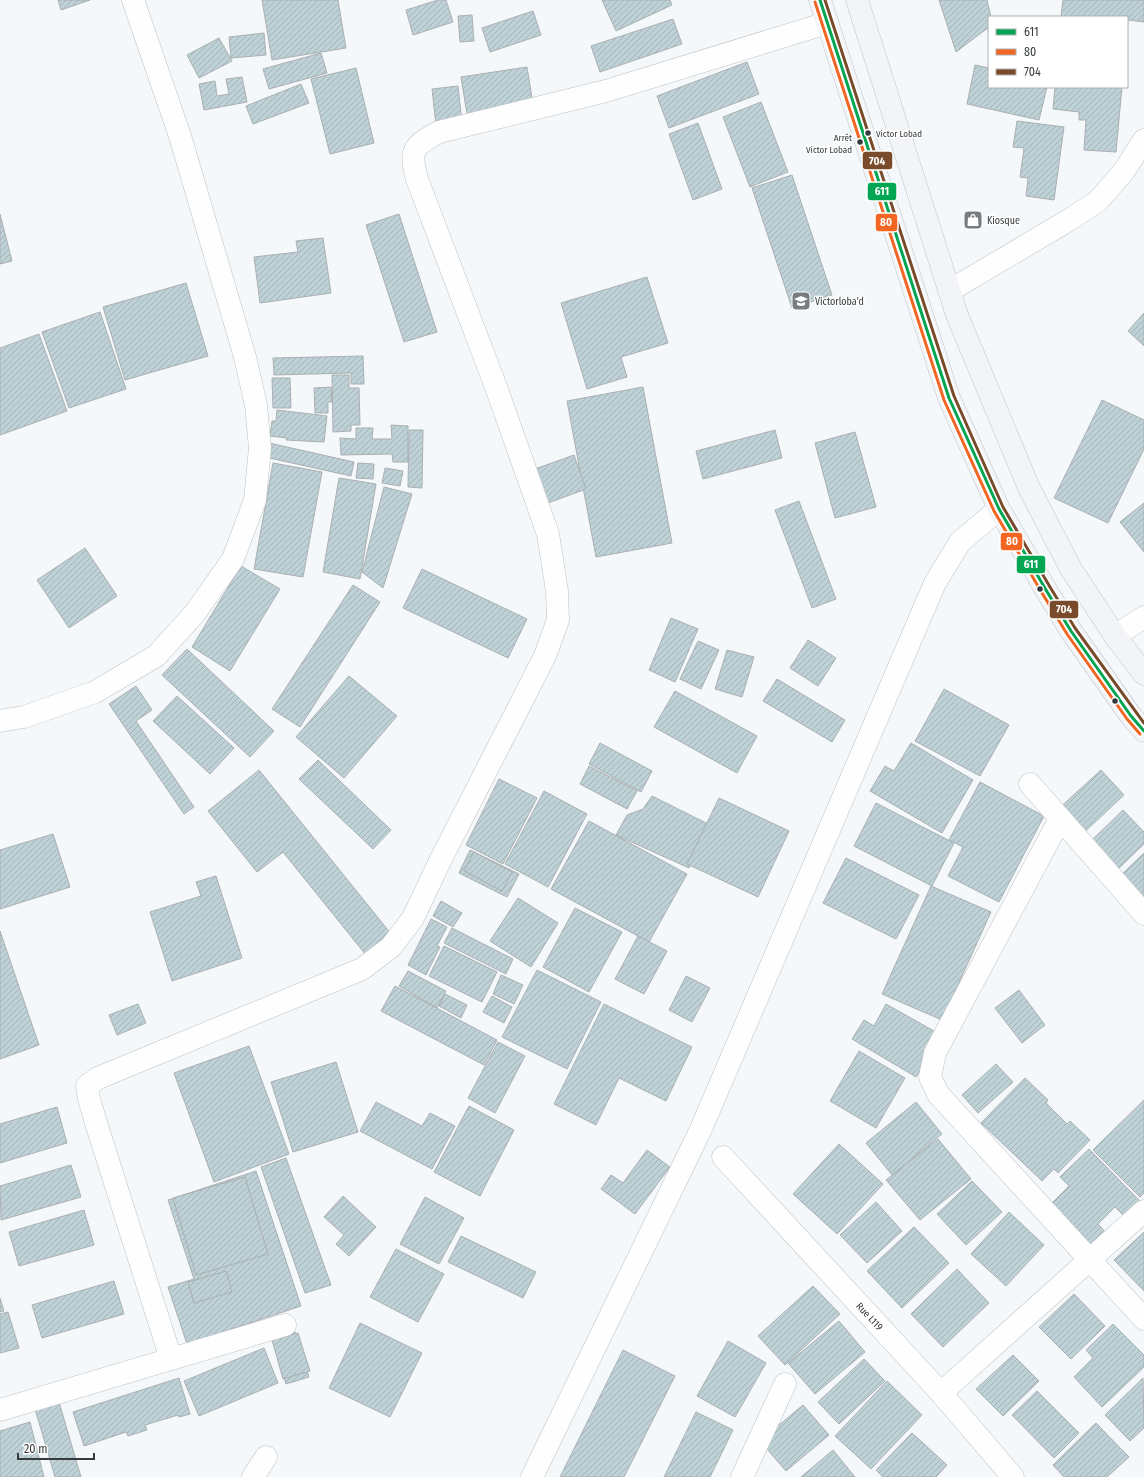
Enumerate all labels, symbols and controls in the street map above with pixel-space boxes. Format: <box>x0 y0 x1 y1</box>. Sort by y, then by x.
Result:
legend <box>988 16 1128 88</box>
text: 611 <box>1024 25 1039 39</box>
text: 80 <box>1024 45 1036 59</box>
text: 704 <box>1024 65 1041 79</box>
marker: Victor Lobad <box>863 128 873 138</box>
place label: Victor Lobad <box>876 129 922 139</box>
place label: Arrêt Victor Lobad <box>806 133 852 155</box>
marker: Arrêt Victor Lobad <box>855 137 865 147</box>
line badge: 704 <box>862 151 893 170</box>
text: 704 <box>869 155 885 168</box>
line badge: 611 <box>867 182 897 201</box>
text: 611 <box>875 185 889 198</box>
shop icon: Kiosque <box>962 209 984 231</box>
line badge: 80 <box>875 213 898 232</box>
place label: Kiosque <box>987 215 1020 227</box>
text: 80 <box>880 216 892 229</box>
school or university icon: Victorloba'd <box>790 290 812 312</box>
place label: Victorloba'd <box>815 296 864 308</box>
line badge: 80 <box>1000 532 1023 551</box>
text: 80 <box>1006 535 1018 548</box>
line badge: 611 <box>1016 555 1046 574</box>
text: 611 <box>1024 558 1038 571</box>
unlabelled marker <box>1035 584 1045 594</box>
line badge: 704 <box>1049 600 1079 619</box>
text: 704 <box>1056 603 1072 616</box>
unlabelled marker <box>1110 696 1120 706</box>
street label: Rue L119 <box>853 1300 885 1333</box>
scale bar <box>18 1435 94 1461</box>
text: 20 m <box>24 1442 48 1456</box>

